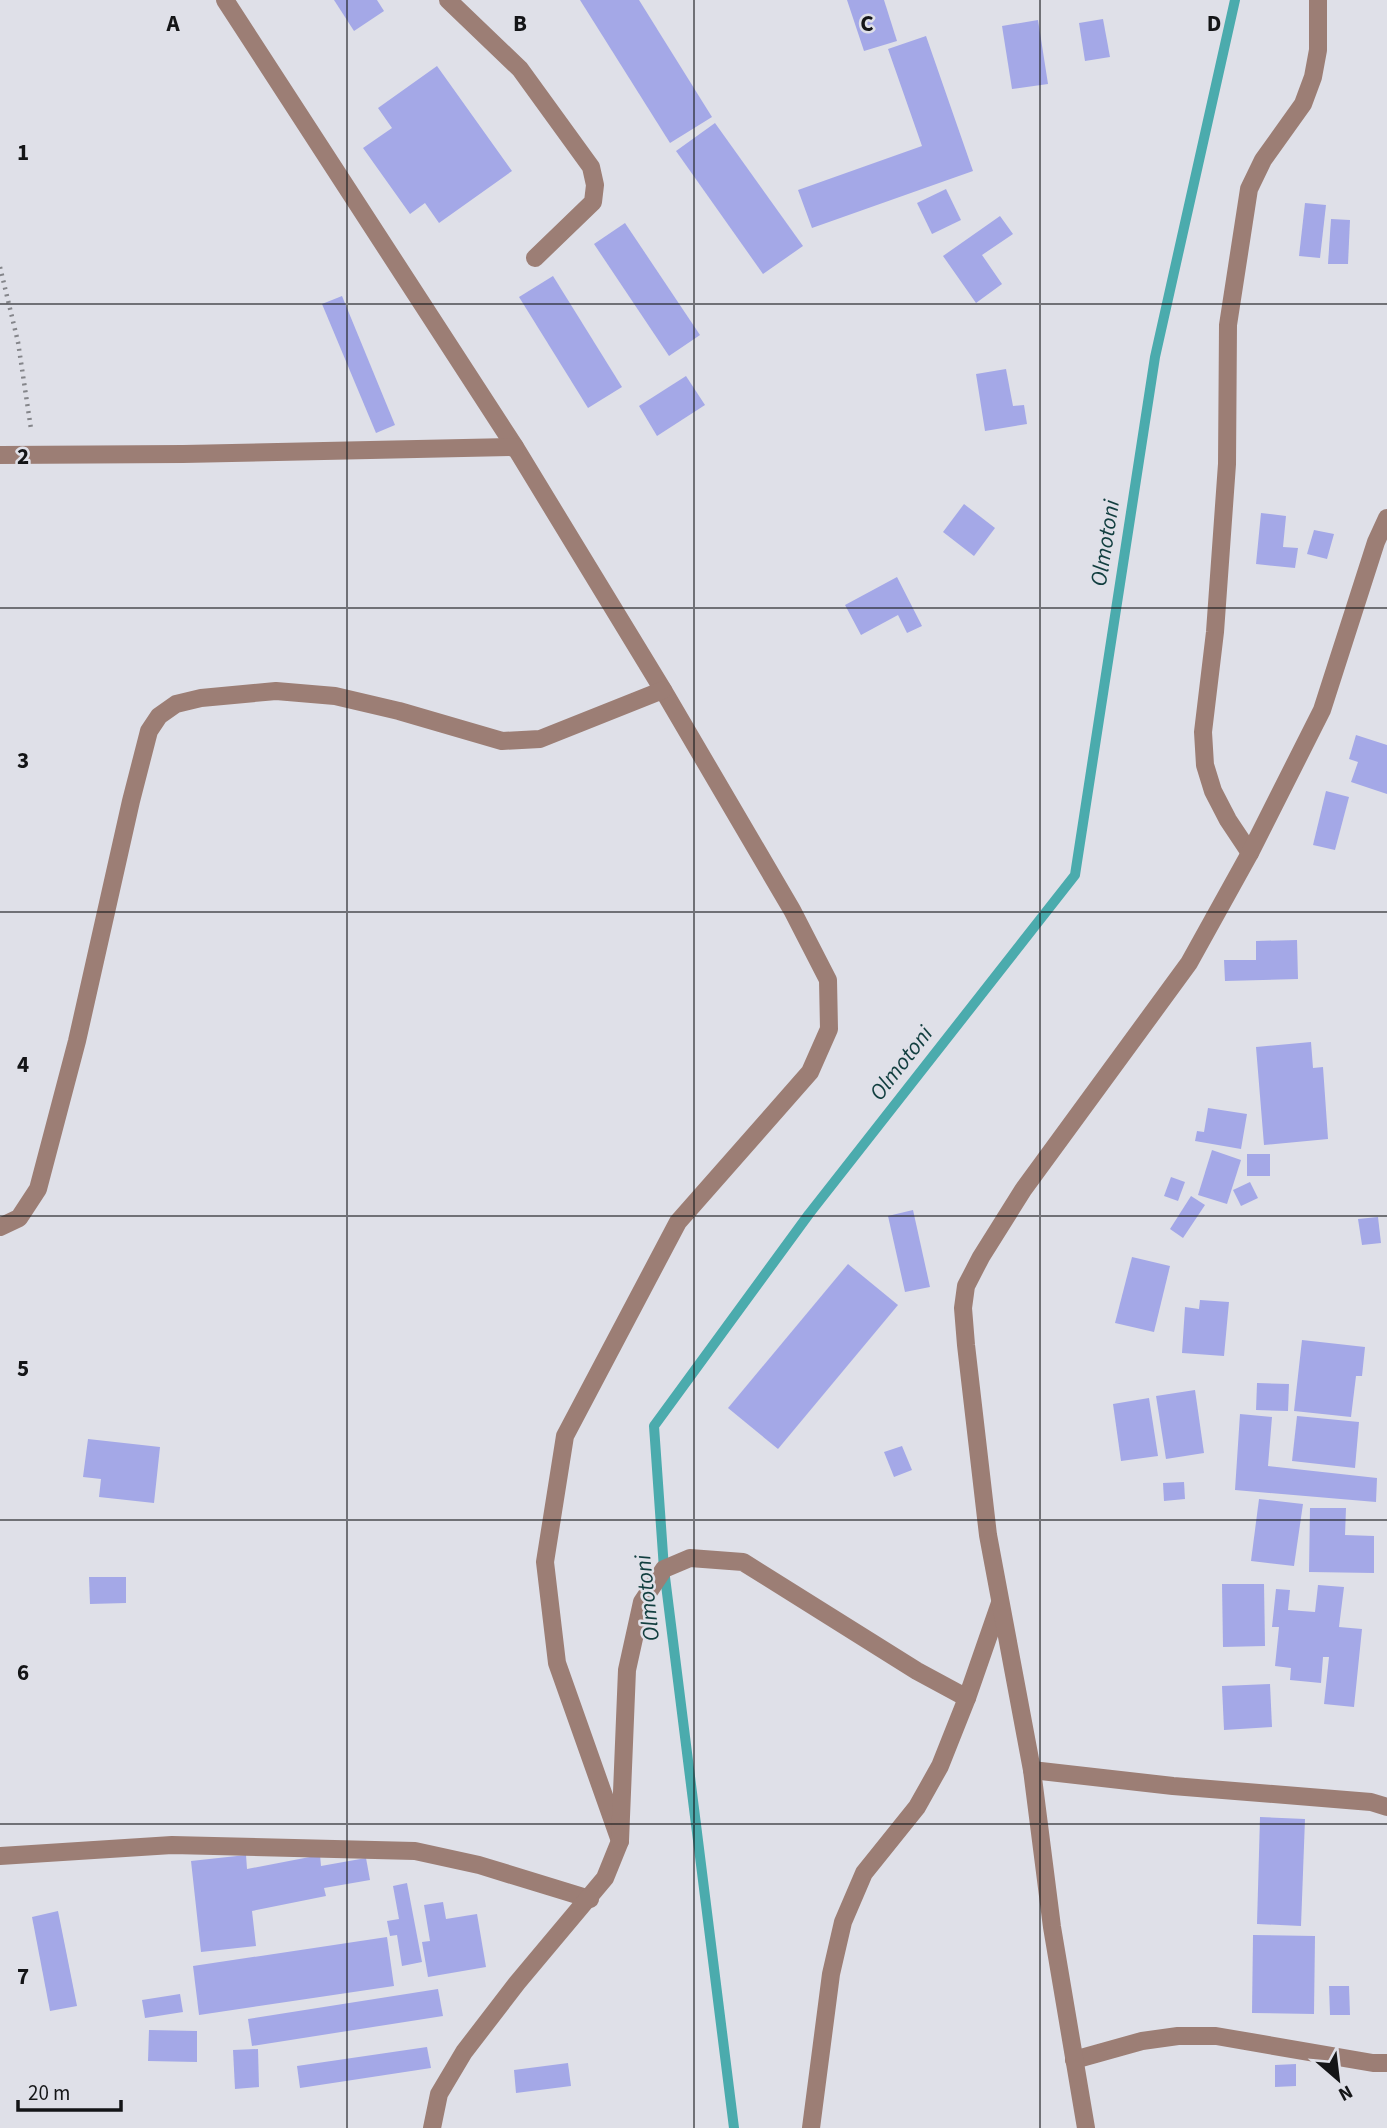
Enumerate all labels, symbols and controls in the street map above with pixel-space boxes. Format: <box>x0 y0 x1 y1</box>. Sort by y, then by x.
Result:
text: A <box>165 7 180 40</box>
text: B <box>513 7 527 40</box>
text: C <box>860 7 874 40</box>
text: D <box>1207 7 1221 40</box>
text: 1 <box>17 136 29 169</box>
text: 2 <box>17 440 29 473</box>
water label: Olmotoni <box>1082 497 1128 589</box>
text: 3 <box>17 744 29 777</box>
water label: Olmotoni <box>861 1018 941 1107</box>
text: 4 <box>17 1048 29 1081</box>
text: 5 <box>17 1352 29 1385</box>
water label: Olmotoni <box>626 1552 668 1643</box>
text: 6 <box>17 1656 29 1689</box>
text: 7 <box>17 1960 29 1993</box>
north arrow <box>1303 2044 1373 2114</box>
scale bar <box>18 2068 121 2112</box>
text: 20 m <box>28 2078 70 2108</box>
text: N <box>1333 2078 1357 2108</box>

